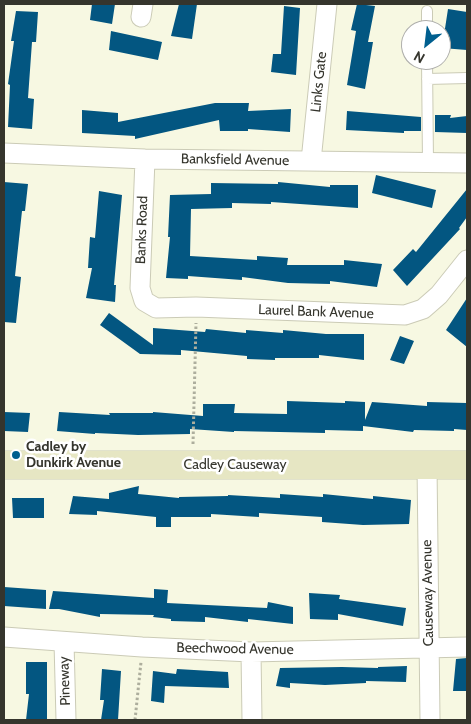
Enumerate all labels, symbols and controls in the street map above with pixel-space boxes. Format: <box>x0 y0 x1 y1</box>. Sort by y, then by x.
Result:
north arrow <box>401 20 451 70</box>
text: N <box>411 47 428 68</box>
street label: Links Gate <box>307 51 331 113</box>
street label: Banksfield Avenue <box>181 151 289 169</box>
street label: Banks Road <box>132 195 152 265</box>
street label: Laurel Bank Avenue <box>258 302 374 322</box>
place label: Cadley by Dunkirk Avenue <box>26 439 121 472</box>
marker: Cadley by Dunkirk Avenue <box>10 449 22 461</box>
street label: Cadley Causeway <box>184 457 286 473</box>
street label: Causeway Avenue <box>419 539 437 647</box>
street label: Beechwood Avenue <box>176 640 294 658</box>
street label: Pineway <box>56 656 74 706</box>

